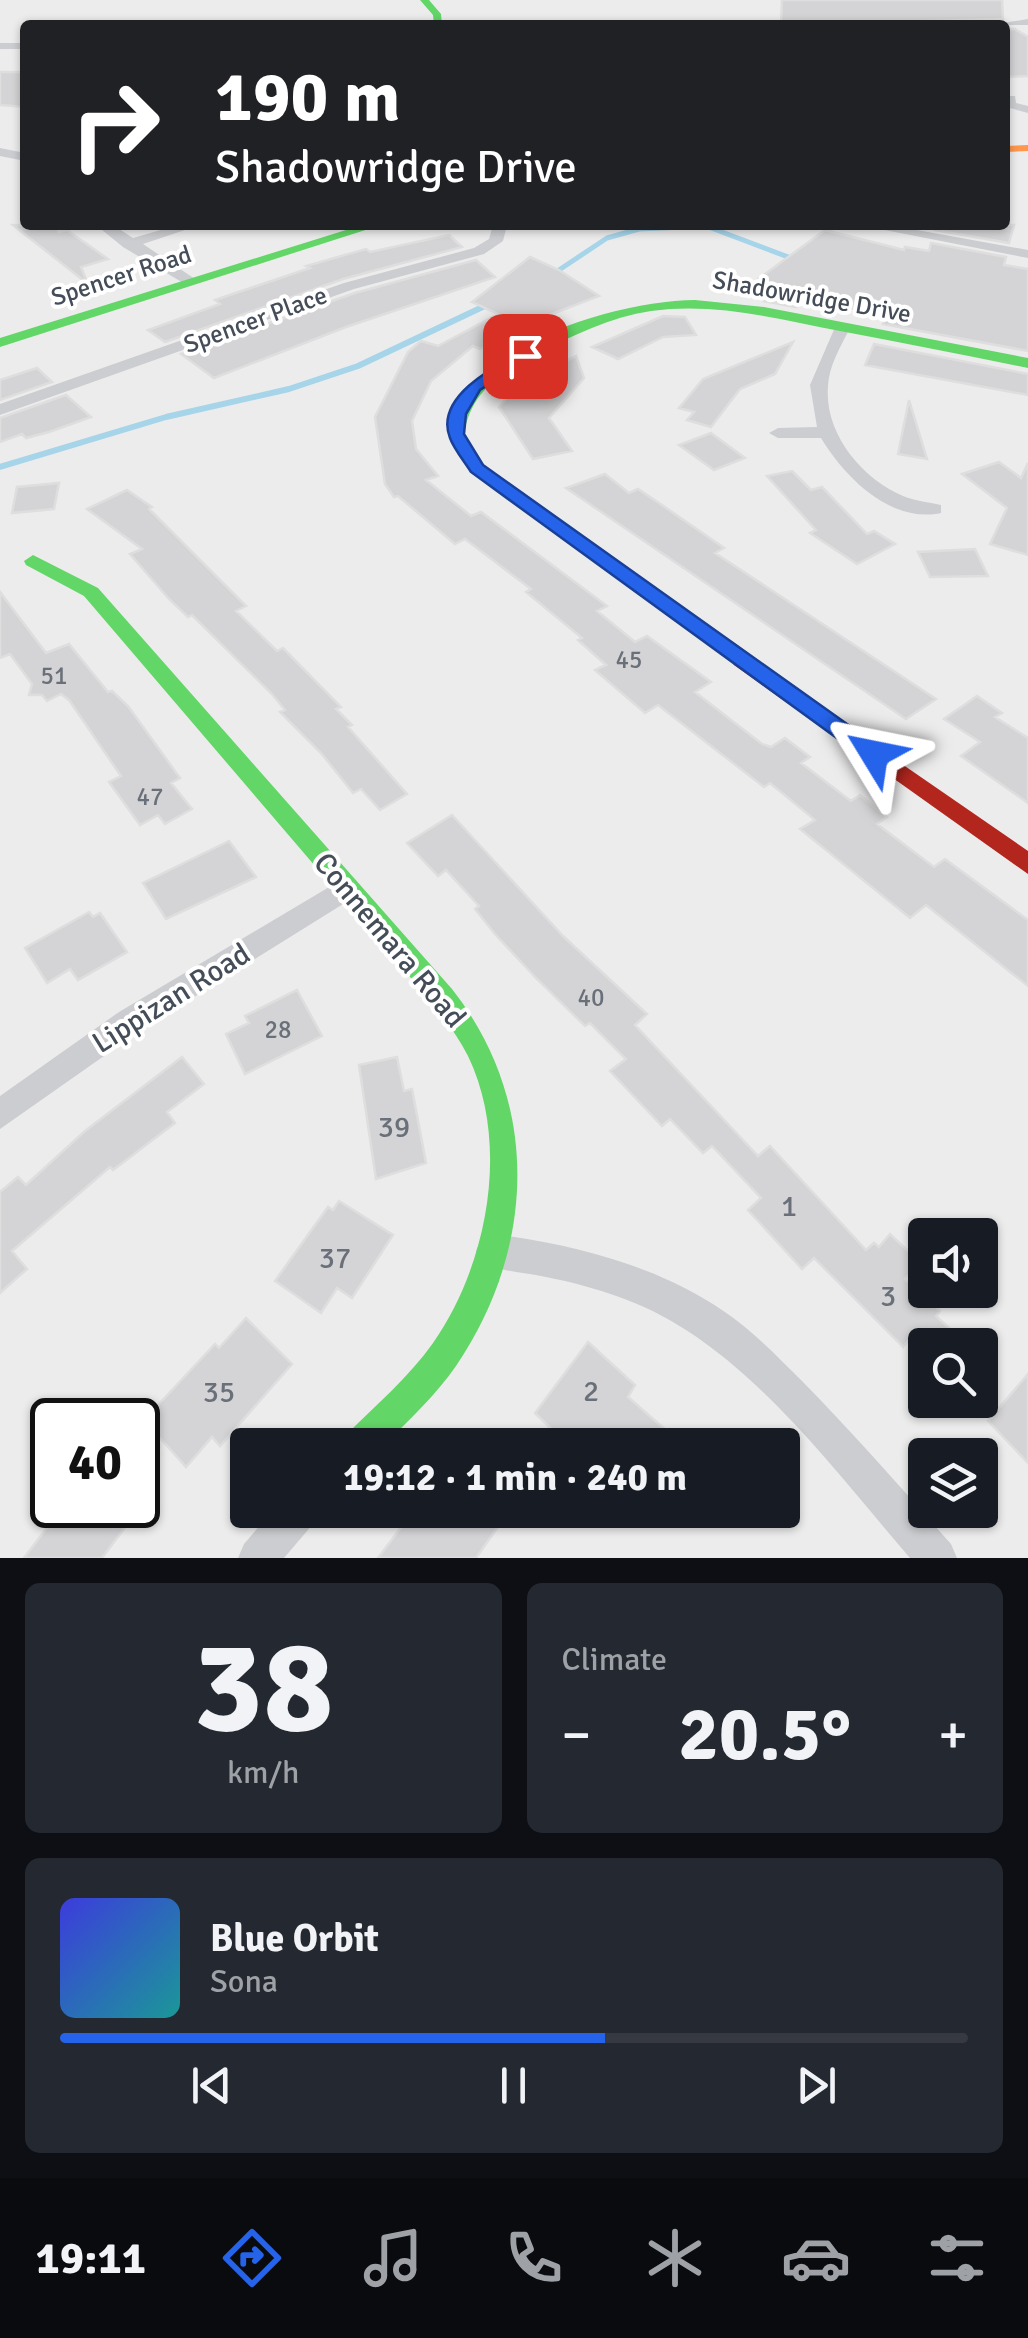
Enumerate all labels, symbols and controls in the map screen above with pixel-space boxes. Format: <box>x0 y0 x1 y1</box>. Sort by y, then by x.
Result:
text: 190 m <box>215 54 400 140</box>
icon: right <box>50 60 180 190</box>
text: Shadowridge Drive <box>215 140 577 195</box>
street label: Spencer Road <box>47 238 195 313</box>
street label: Shadowridge Drive <box>710 264 914 329</box>
street label: Spencer Place <box>179 279 331 360</box>
pin <box>483 314 568 399</box>
icon: arrive <box>498 329 553 384</box>
house number: 45 <box>615 644 643 675</box>
house number: 51 <box>40 660 68 691</box>
position arrow <box>822 702 926 806</box>
house number: 47 <box>136 781 164 812</box>
street label: Connemara Road <box>306 845 474 1035</box>
street label: Lippizan Road <box>86 935 257 1062</box>
house number: 40 <box>577 982 605 1013</box>
house number: 28 <box>264 1014 292 1045</box>
house number: 39 <box>378 1109 410 1146</box>
house number: 1 <box>781 1188 797 1225</box>
map controls <box>908 1218 998 1528</box>
button: sound <box>908 1218 998 1308</box>
house number: 37 <box>319 1240 351 1277</box>
house number: 3 <box>880 1278 896 1315</box>
button: search <box>908 1328 998 1418</box>
house number: 2 <box>583 1373 599 1410</box>
house number: 35 <box>203 1374 235 1411</box>
speed limit sign: 40 <box>30 1398 160 1528</box>
button: layers <box>908 1438 998 1528</box>
text: 19:12 · 1 min · 240 m <box>343 1454 687 1501</box>
text: 38 <box>193 1608 333 1768</box>
text: Climate <box>562 1640 667 1679</box>
text: 20.5° <box>678 1688 851 1781</box>
text: − <box>562 1701 591 1769</box>
text: + <box>938 1701 968 1769</box>
text: km/h <box>227 1753 299 1792</box>
text: Blue Orbit <box>210 1915 379 1962</box>
text: Sona <box>210 1962 278 2001</box>
icon: previous <box>184 2058 239 2113</box>
icon: pause <box>486 2058 541 2113</box>
icon: next <box>789 2058 844 2113</box>
icon: directions <box>217 2223 287 2293</box>
icon: music <box>358 2223 428 2293</box>
icon: phone <box>499 2223 569 2293</box>
icon: climate <box>640 2223 710 2293</box>
icon: car <box>781 2223 851 2293</box>
icon: filters <box>922 2223 992 2293</box>
text: 19:11 <box>36 2231 146 2286</box>

